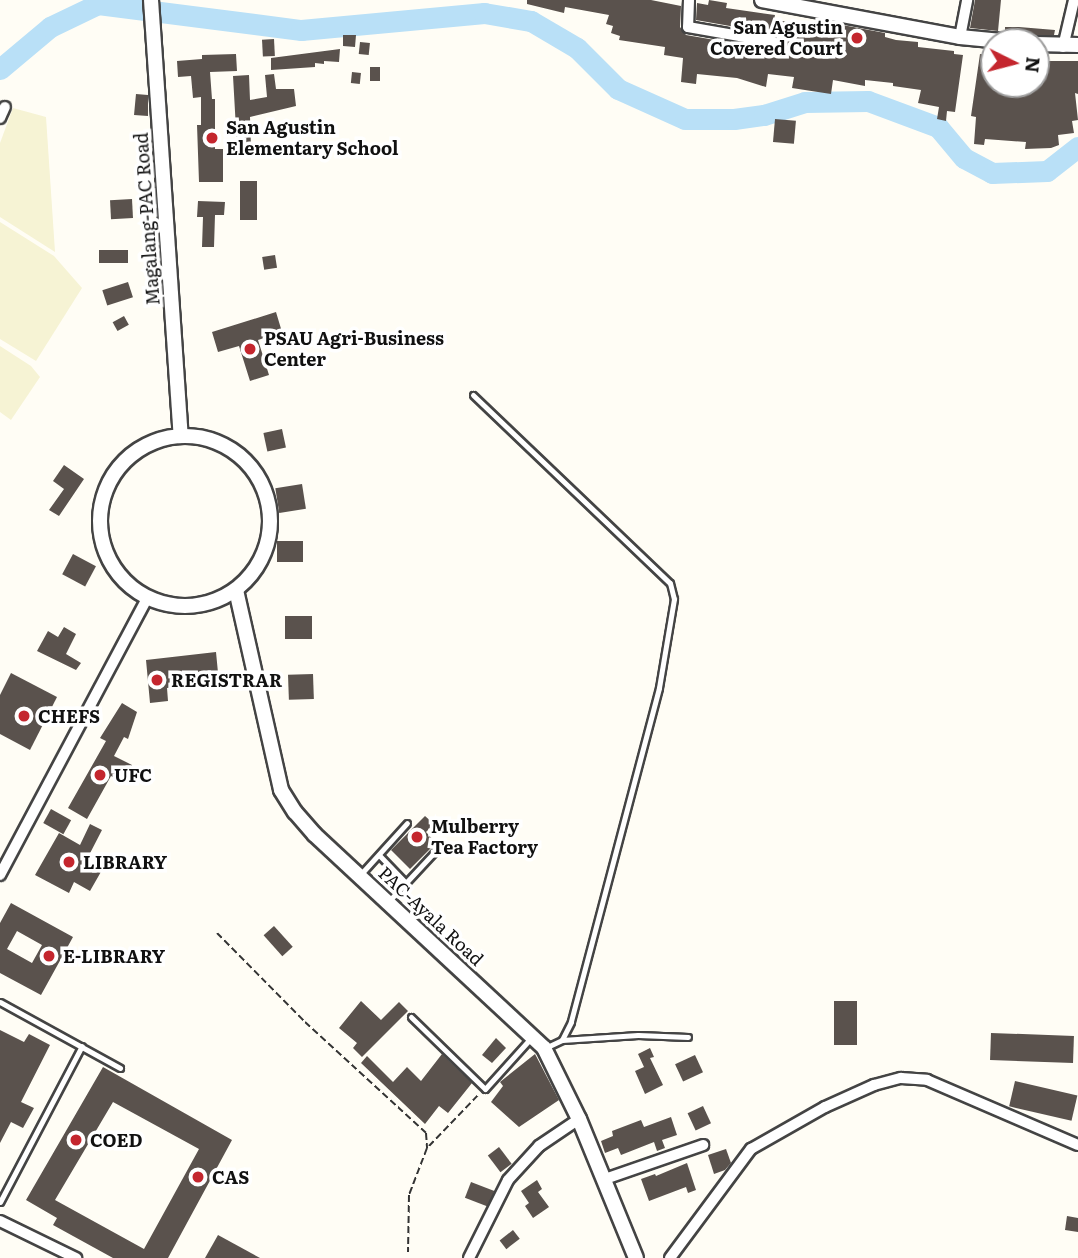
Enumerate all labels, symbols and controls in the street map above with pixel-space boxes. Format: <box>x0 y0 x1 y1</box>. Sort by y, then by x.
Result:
place label: San Agustin Covered Court <box>710 17 843 60</box>
north arrow <box>980 28 1050 98</box>
marker: San Agustin Covered Court <box>849 30 865 46</box>
text: N <box>1019 56 1049 74</box>
place label: San Agustin Elementary School <box>226 117 398 160</box>
marker: San Agustin Elementary School <box>204 130 220 146</box>
street label: Magalang-PAC Road <box>130 132 164 306</box>
place label: PSAU Agri-Business Center <box>264 328 444 370</box>
marker: PSAU Agri-Business Center <box>242 341 258 357</box>
place label: REGISTRAR <box>171 669 282 691</box>
marker: REGISTRAR <box>149 672 165 688</box>
place label: CHEFS <box>38 705 100 727</box>
marker: CHEFS <box>16 708 32 724</box>
place label: UFC <box>114 764 152 786</box>
marker: UFC <box>92 767 108 783</box>
place label: Mulberry Tea Factory <box>431 816 538 858</box>
marker: Mulberry Tea Factory <box>409 829 425 845</box>
place label: LIBRARY <box>83 851 167 873</box>
marker: LIBRARY <box>61 854 77 870</box>
street label: PAC-Ayala Road <box>374 862 488 970</box>
place label: E-LIBRARY <box>63 945 165 967</box>
marker: E-LIBRARY <box>41 948 57 964</box>
place label: COED <box>90 1129 142 1151</box>
marker: COED <box>68 1132 84 1148</box>
place label: CAS <box>212 1166 249 1188</box>
marker: CAS <box>190 1169 206 1185</box>

